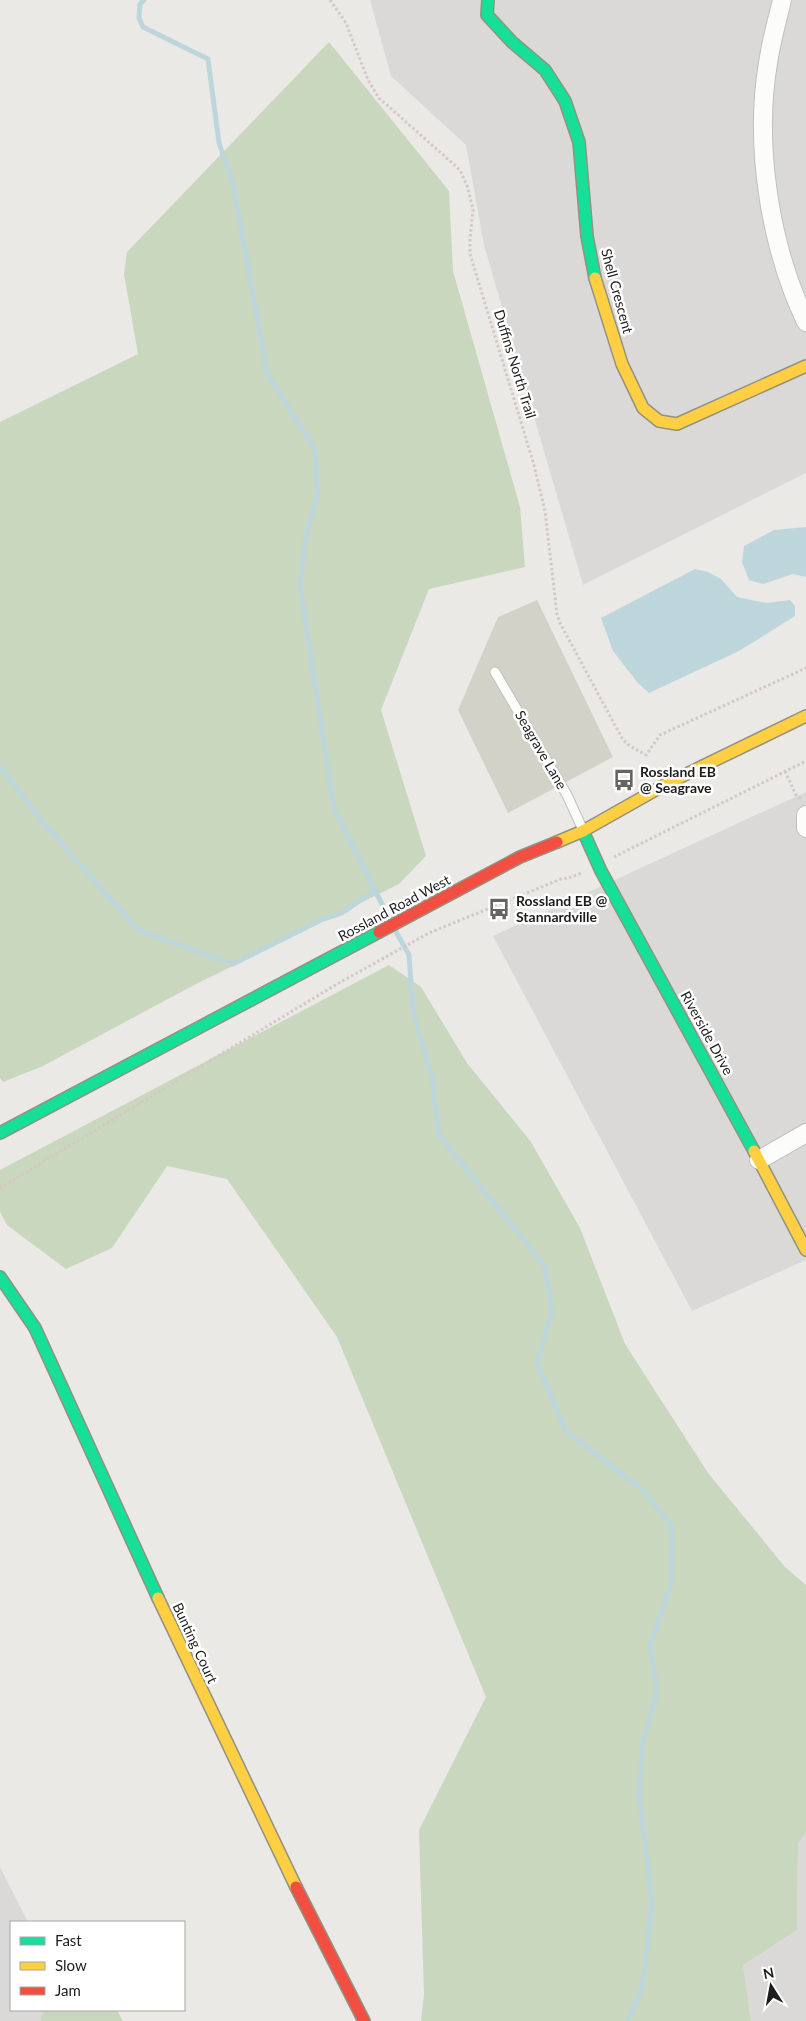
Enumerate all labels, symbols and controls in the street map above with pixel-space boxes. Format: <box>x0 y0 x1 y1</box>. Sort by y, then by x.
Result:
street label: Shell Crescent <box>598 247 637 335</box>
street label: Duffins North Trail <box>491 307 540 420</box>
street label: Seagrave Lane <box>512 707 571 792</box>
place label: Rossland EB @ Seagrave <box>640 763 716 796</box>
bus stop icon: Rossland EB @ Seagrave <box>611 767 637 793</box>
street label: Rossland Road West <box>335 871 453 944</box>
place label: Rossland EB @ Stannardville <box>516 892 607 925</box>
bus stop icon: Rossland EB @ Stannardville <box>486 896 512 922</box>
street label: Riverside Drive <box>677 988 737 1078</box>
street label: Bunting Court <box>169 1600 221 1686</box>
legend <box>10 1921 185 2011</box>
text: Fast <box>55 1931 82 1949</box>
text: Slow <box>55 1956 87 1974</box>
north arrow <box>746 1961 796 2011</box>
text: N <box>762 1963 775 1982</box>
text: Jam <box>55 1981 81 1999</box>

